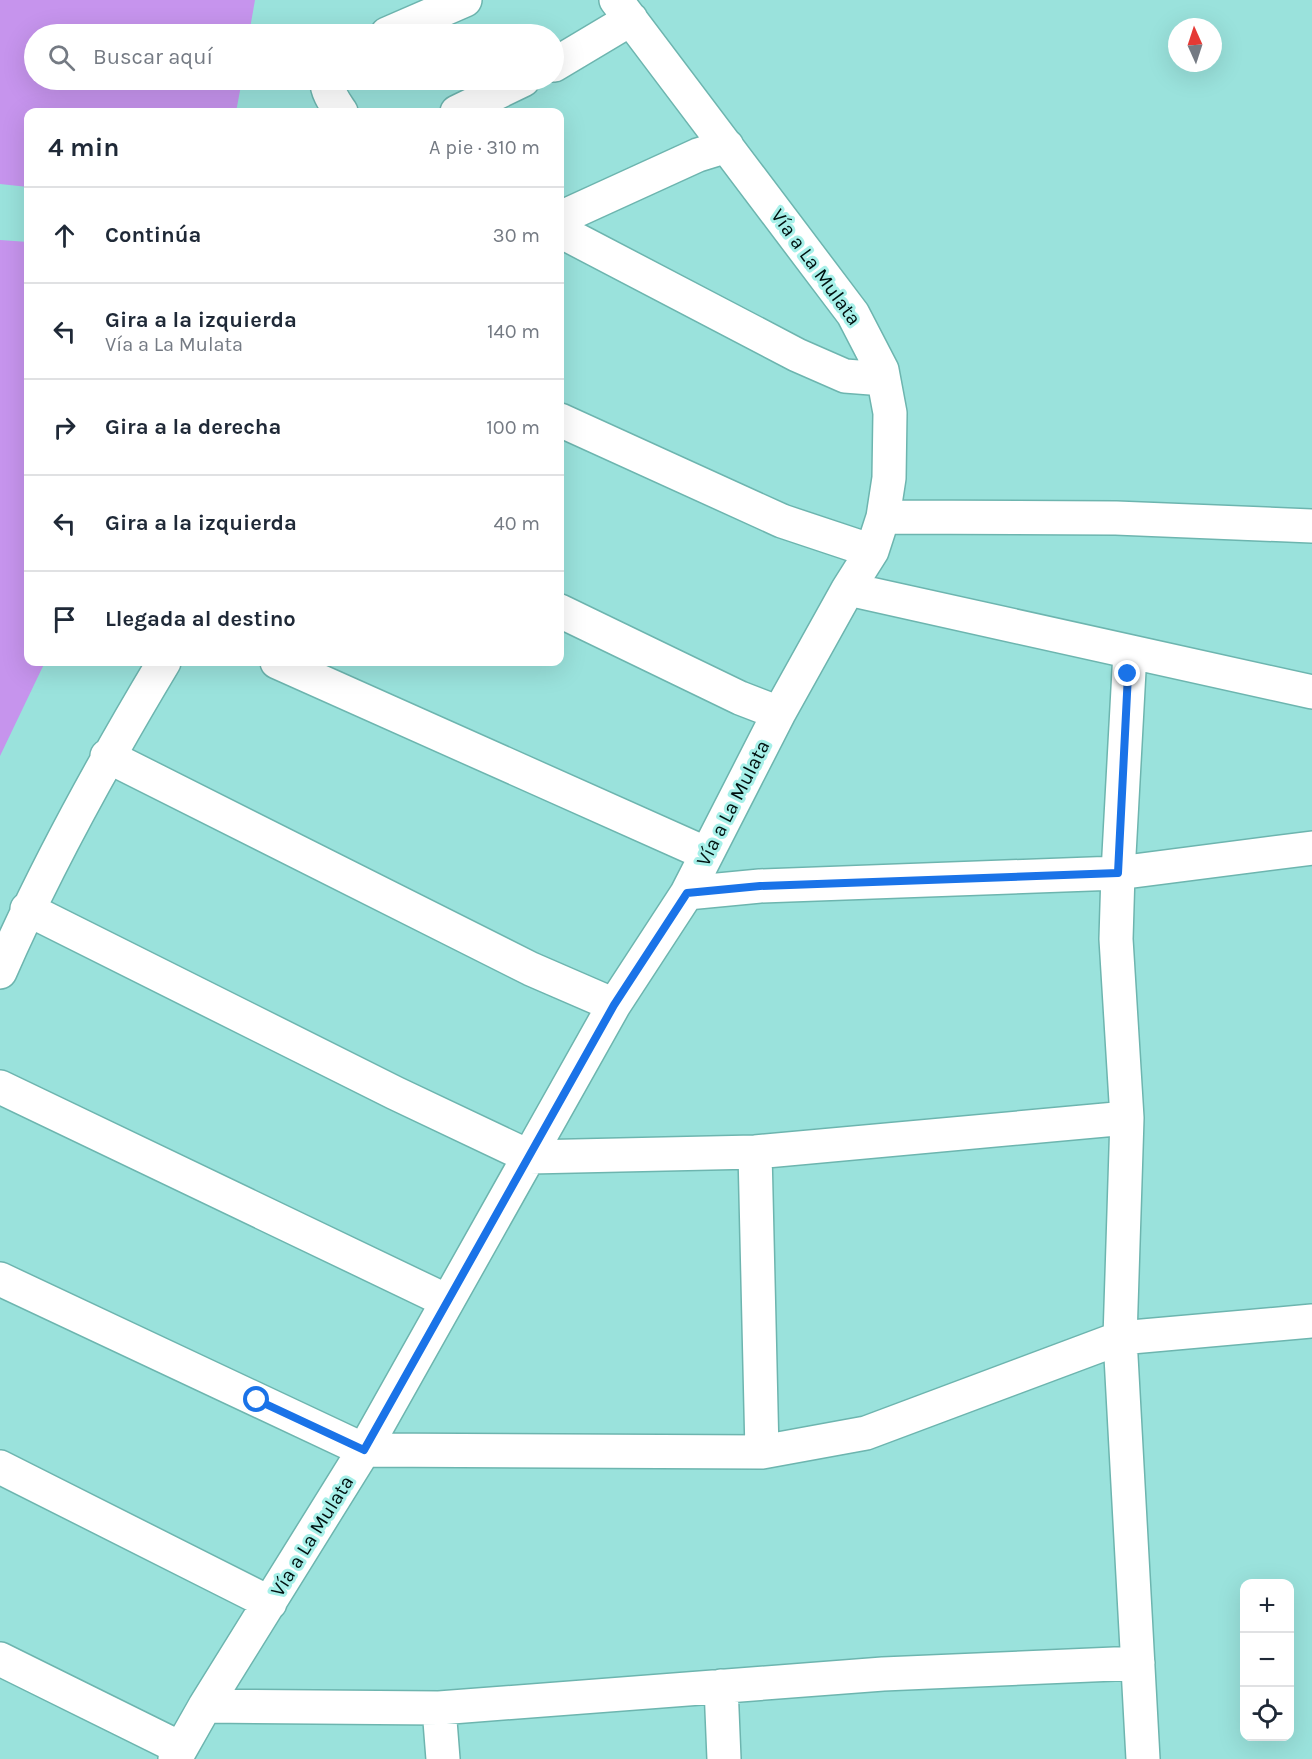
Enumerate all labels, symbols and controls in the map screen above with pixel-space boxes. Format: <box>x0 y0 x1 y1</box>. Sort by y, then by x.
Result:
north arrow <box>1168 18 1222 72</box>
search box <box>24 24 564 90</box>
icon: search <box>45 41 78 74</box>
text: Buscar aquí <box>93 44 213 70</box>
text: 4 min <box>48 132 119 163</box>
text: A pie · 310 m <box>429 136 540 159</box>
street label: Vía a La Mulata <box>766 204 866 330</box>
icon: ahead <box>48 219 81 252</box>
text: Continúa <box>105 222 201 248</box>
text: 30 m <box>493 224 540 247</box>
text: Gira a la izquierda <box>105 307 297 333</box>
icon: left <box>48 315 81 348</box>
text: 140 m <box>487 320 540 343</box>
text: Vía a La Mulata <box>105 333 243 356</box>
icon: right <box>48 411 81 444</box>
text: Gira a la derecha <box>105 414 281 440</box>
text: 100 m <box>486 416 540 439</box>
icon: left <box>48 507 81 540</box>
text: Gira a la izquierda <box>105 510 297 536</box>
text: 40 m <box>494 512 540 535</box>
icon: arrive <box>48 603 81 636</box>
text: Llegada al destino <box>105 606 296 632</box>
route end <box>1114 660 1140 686</box>
street label: Vía a La Mulata <box>691 736 775 870</box>
route start <box>243 1386 269 1412</box>
street label: Vía a La Mulata <box>266 1471 358 1601</box>
map controls <box>1240 1579 1294 1741</box>
button: + <box>1240 1579 1294 1633</box>
button: − <box>1240 1633 1294 1687</box>
button: locate <box>1240 1687 1294 1741</box>

